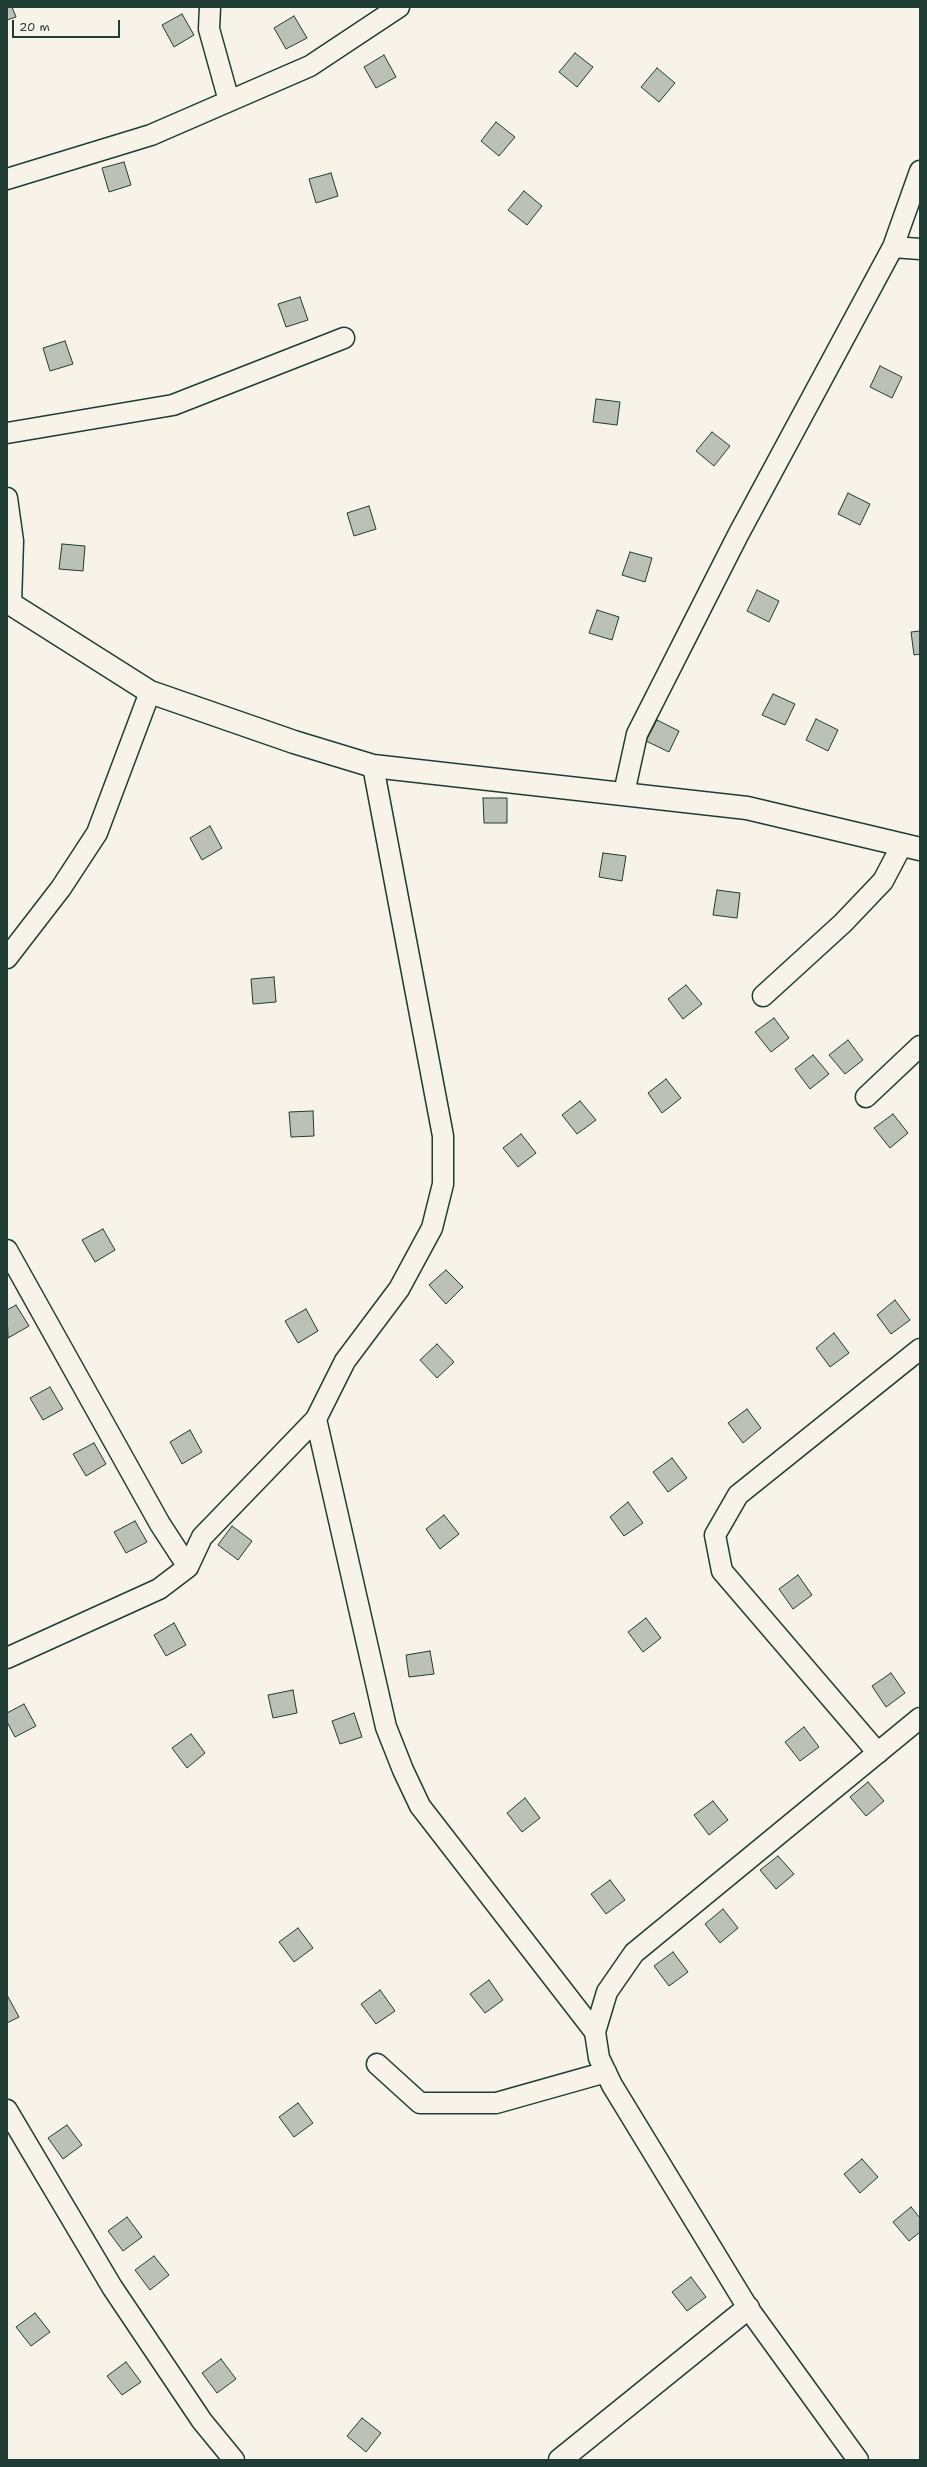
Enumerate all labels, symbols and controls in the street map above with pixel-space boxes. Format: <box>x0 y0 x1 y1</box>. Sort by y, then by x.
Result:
scale bar <box>14 12 122 38</box>
text: 20 m <box>19 19 50 35</box>

